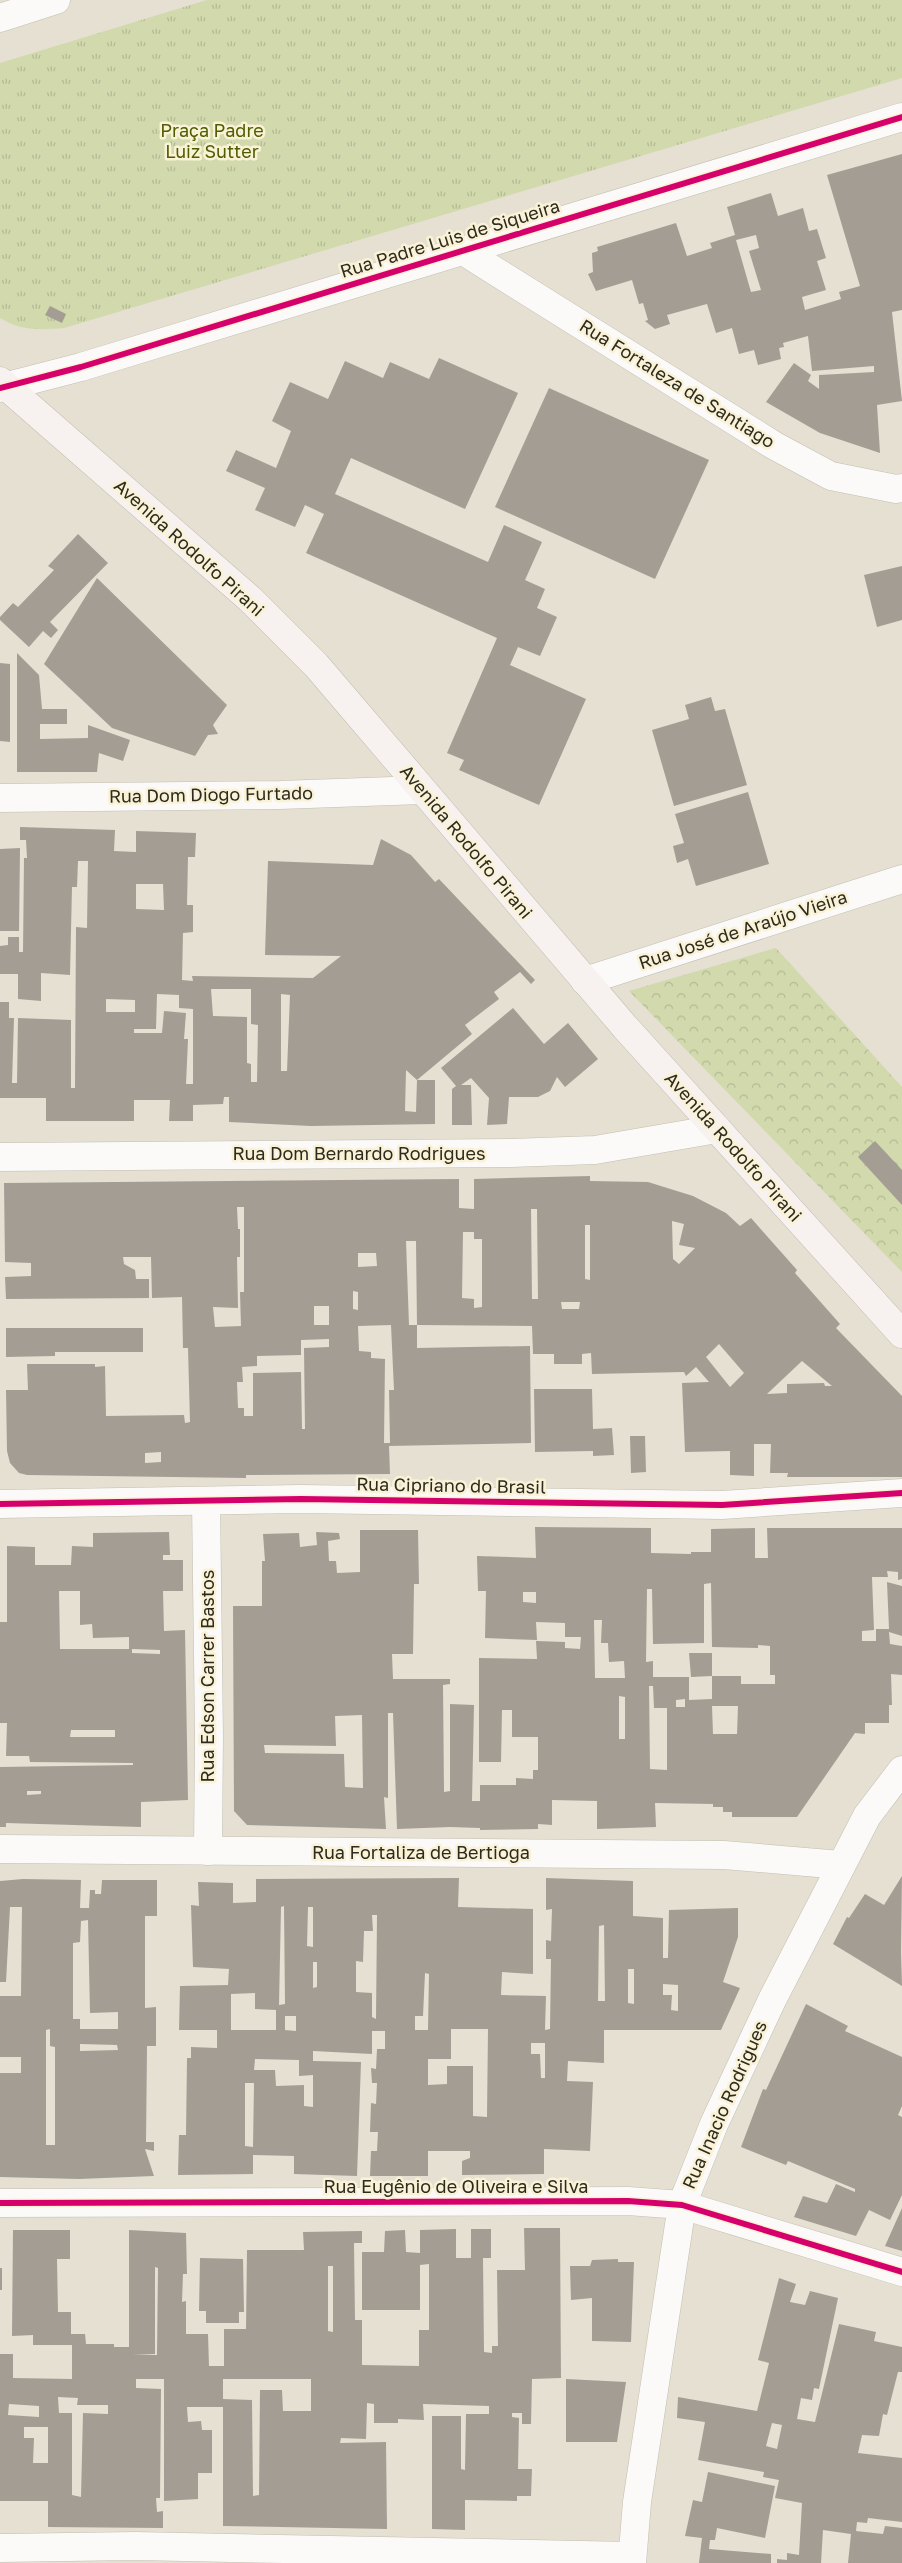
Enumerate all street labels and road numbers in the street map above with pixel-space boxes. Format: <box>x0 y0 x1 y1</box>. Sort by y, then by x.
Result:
street label: Rua Padre Luis de Siqueira <box>337 194 562 282</box>
street label: Rua Fortaleza de Santiago <box>576 314 779 452</box>
street label: Avenida Rodolfo Pirani <box>110 474 269 620</box>
street label: Avenida Rodolfo Pirani <box>396 760 538 923</box>
street label: Rua Dom Diogo Furtado <box>109 781 313 807</box>
street label: Rua José de Araújo Vieira <box>636 885 850 973</box>
street label: Avenida Rodolfo Pirani <box>661 1067 807 1226</box>
street label: Rua Dom Bernardo Rodrigues <box>233 1142 485 1164</box>
street label: Rua Cipriano do Brasil <box>356 1472 546 1498</box>
street label: Rua Edson Carrer Bastos <box>196 1570 218 1782</box>
street label: Rua Fortaliza de Bertioga <box>312 1841 530 1863</box>
street label: Rua Inacio Rodrigues <box>677 2017 771 2192</box>
street label: Rua Eugênio de Oliveira e Silva <box>324 2175 588 2197</box>

